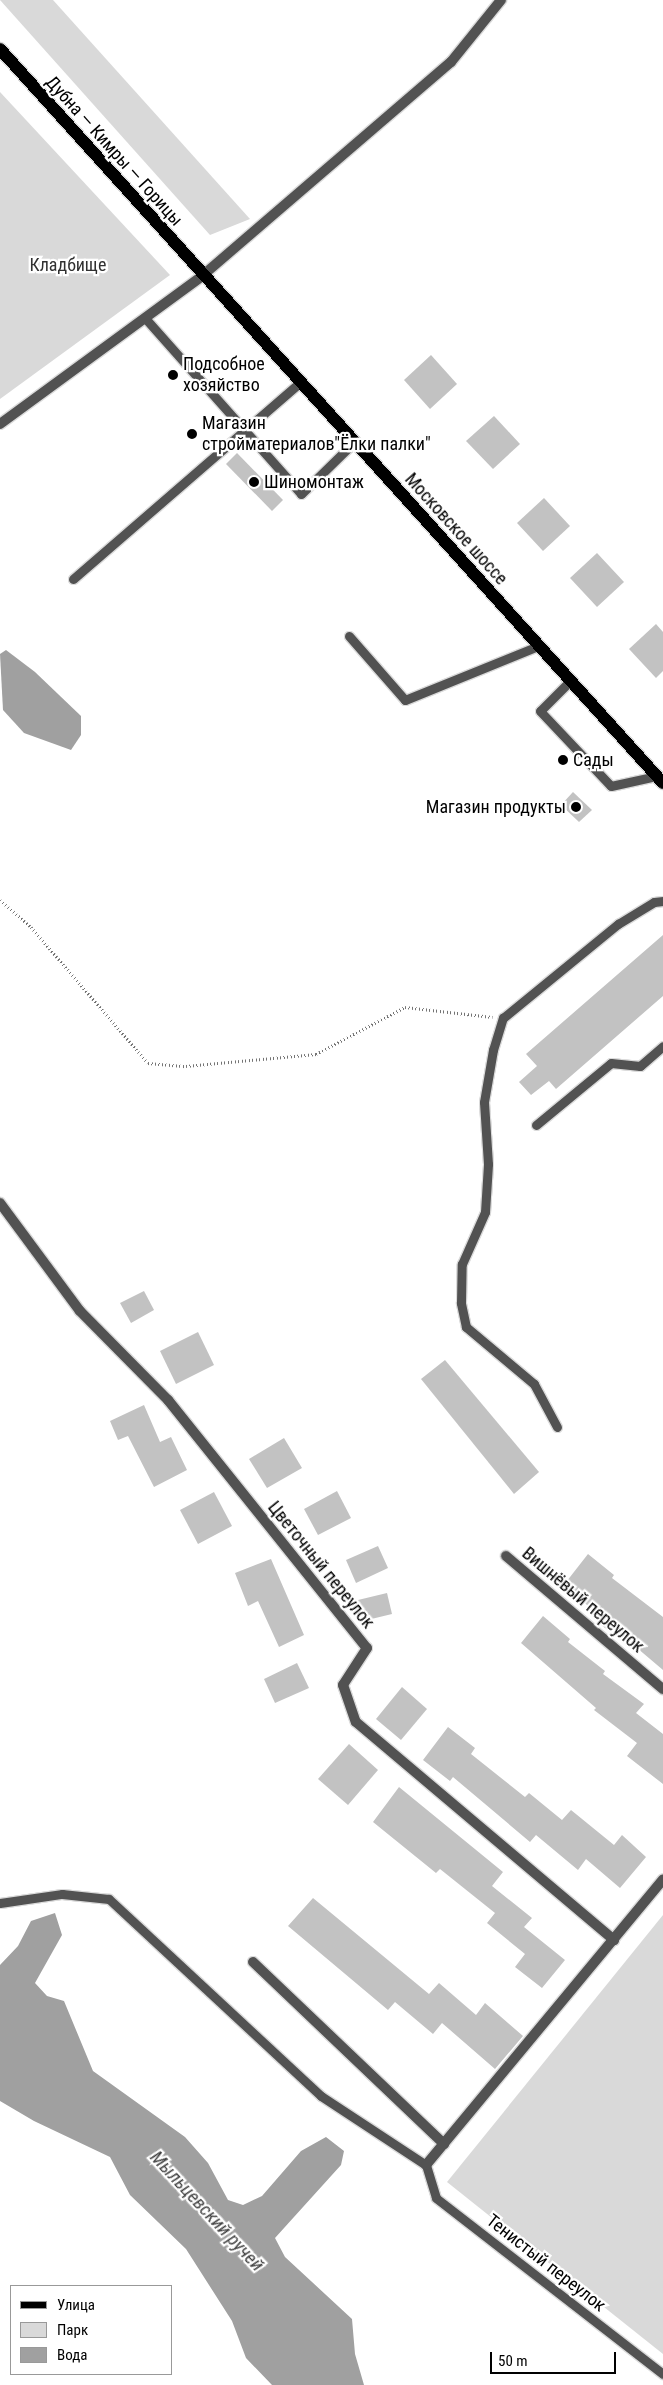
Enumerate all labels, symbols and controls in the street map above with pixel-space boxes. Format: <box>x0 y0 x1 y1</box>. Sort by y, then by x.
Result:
street label: Дубна — Кимры — Горицы <box>41 72 187 230</box>
park label: Кладбище <box>30 254 106 276</box>
place label: Подсобное хозяйство <box>183 354 265 396</box>
marker: Подсобное хозяйство <box>167 369 179 381</box>
place label: Магазин стройматериалов"Ёлки палки" <box>202 413 431 456</box>
marker: Магазин стройматериалов"Ёлки палки" <box>186 428 198 440</box>
street label: Московское шоссе <box>400 469 512 589</box>
place label: Шиномонтаж <box>264 471 364 493</box>
marker: Шиномонтаж <box>248 476 260 488</box>
place label: Сады <box>573 749 614 771</box>
marker: Сады <box>557 754 569 766</box>
place label: Магазин продукты <box>426 796 566 818</box>
marker: Магазин продукты <box>570 801 582 813</box>
street label: Цветочный переулок <box>263 1497 379 1633</box>
street label: Вишнёвый переулок <box>518 1543 648 1657</box>
water label: Мыльцевский ручей <box>145 2146 269 2276</box>
street label: Тенистый переулок <box>482 2210 610 2316</box>
legend <box>10 2285 172 2375</box>
text: Улица <box>57 2296 95 2314</box>
text: Парк <box>57 2321 88 2339</box>
scale bar <box>493 2342 619 2374</box>
text: Вода <box>57 2346 87 2364</box>
text: 50 m <box>498 2352 528 2370</box>

